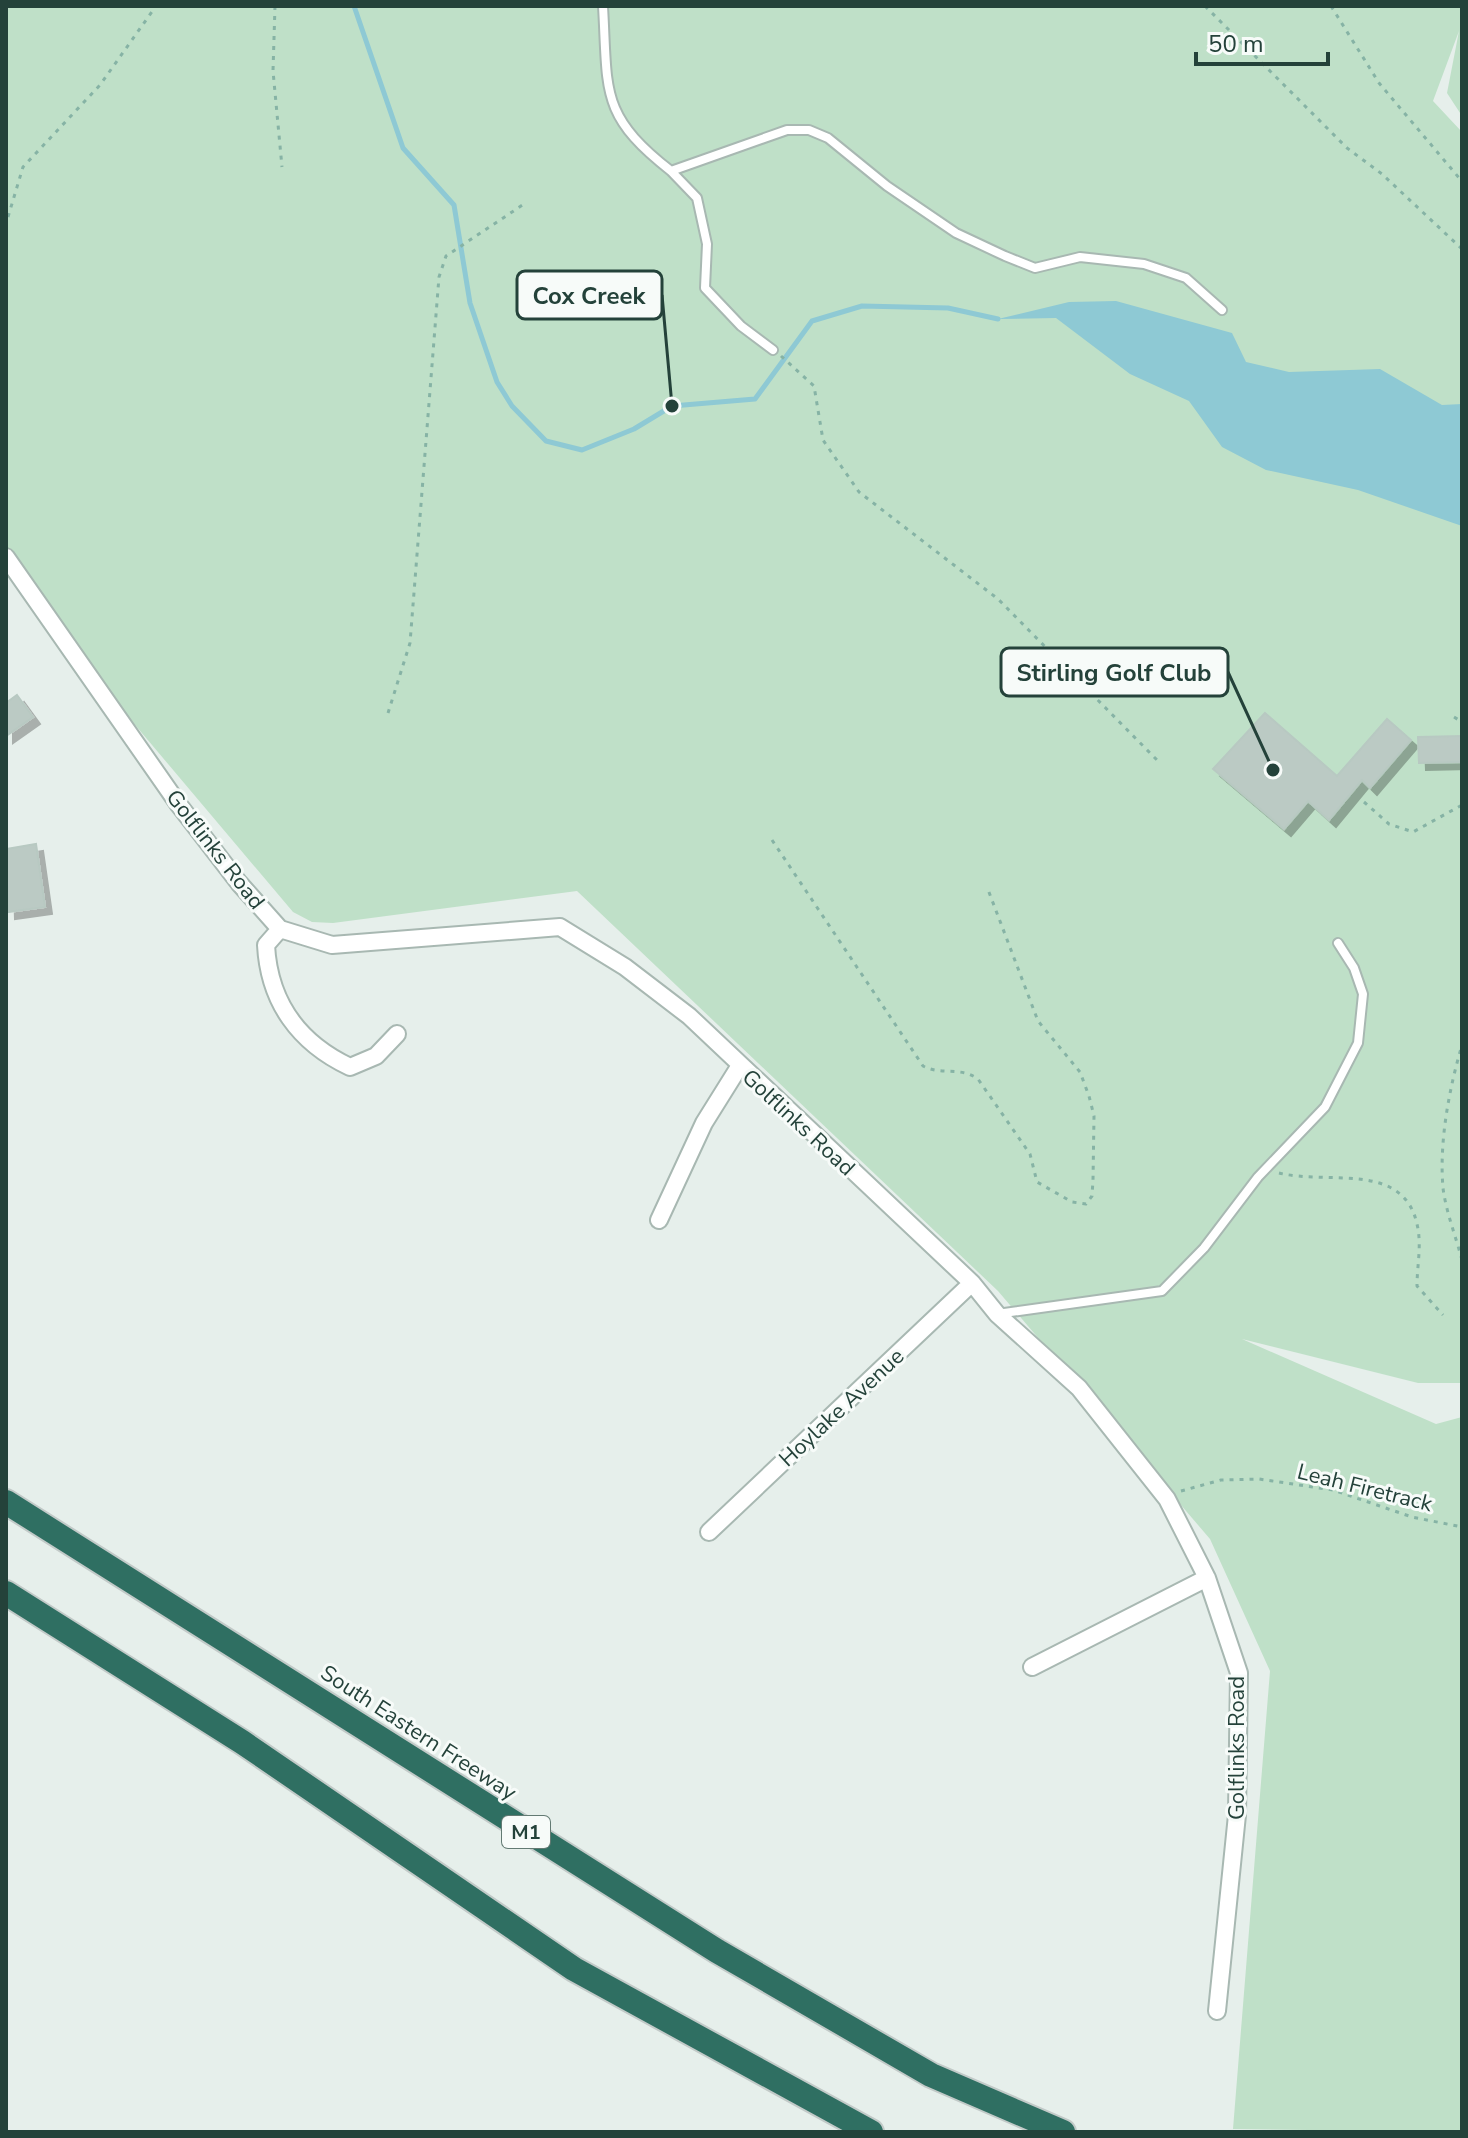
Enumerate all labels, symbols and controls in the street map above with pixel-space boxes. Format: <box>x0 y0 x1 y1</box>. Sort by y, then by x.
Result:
scale bar <box>1196 16 1328 66</box>
text: 50 m <box>1208 28 1264 60</box>
callout: Cox Creek <box>517 271 662 319</box>
text: Cox Creek <box>533 280 647 312</box>
callout: Stirling Golf Club <box>1001 648 1228 696</box>
text: Stirling Golf Club <box>1017 657 1211 689</box>
street label: Golflinks Road <box>159 784 271 916</box>
street label: Golflinks Road <box>735 1063 861 1183</box>
street label: Hoylake Avenue <box>772 1342 911 1474</box>
street label: Leah Firetrack <box>1294 1457 1436 1519</box>
street label: South Eastern Freeway <box>315 1658 523 1808</box>
street label: Golflinks Road <box>1222 1676 1252 1820</box>
road number: M1 <box>502 1816 550 1848</box>

